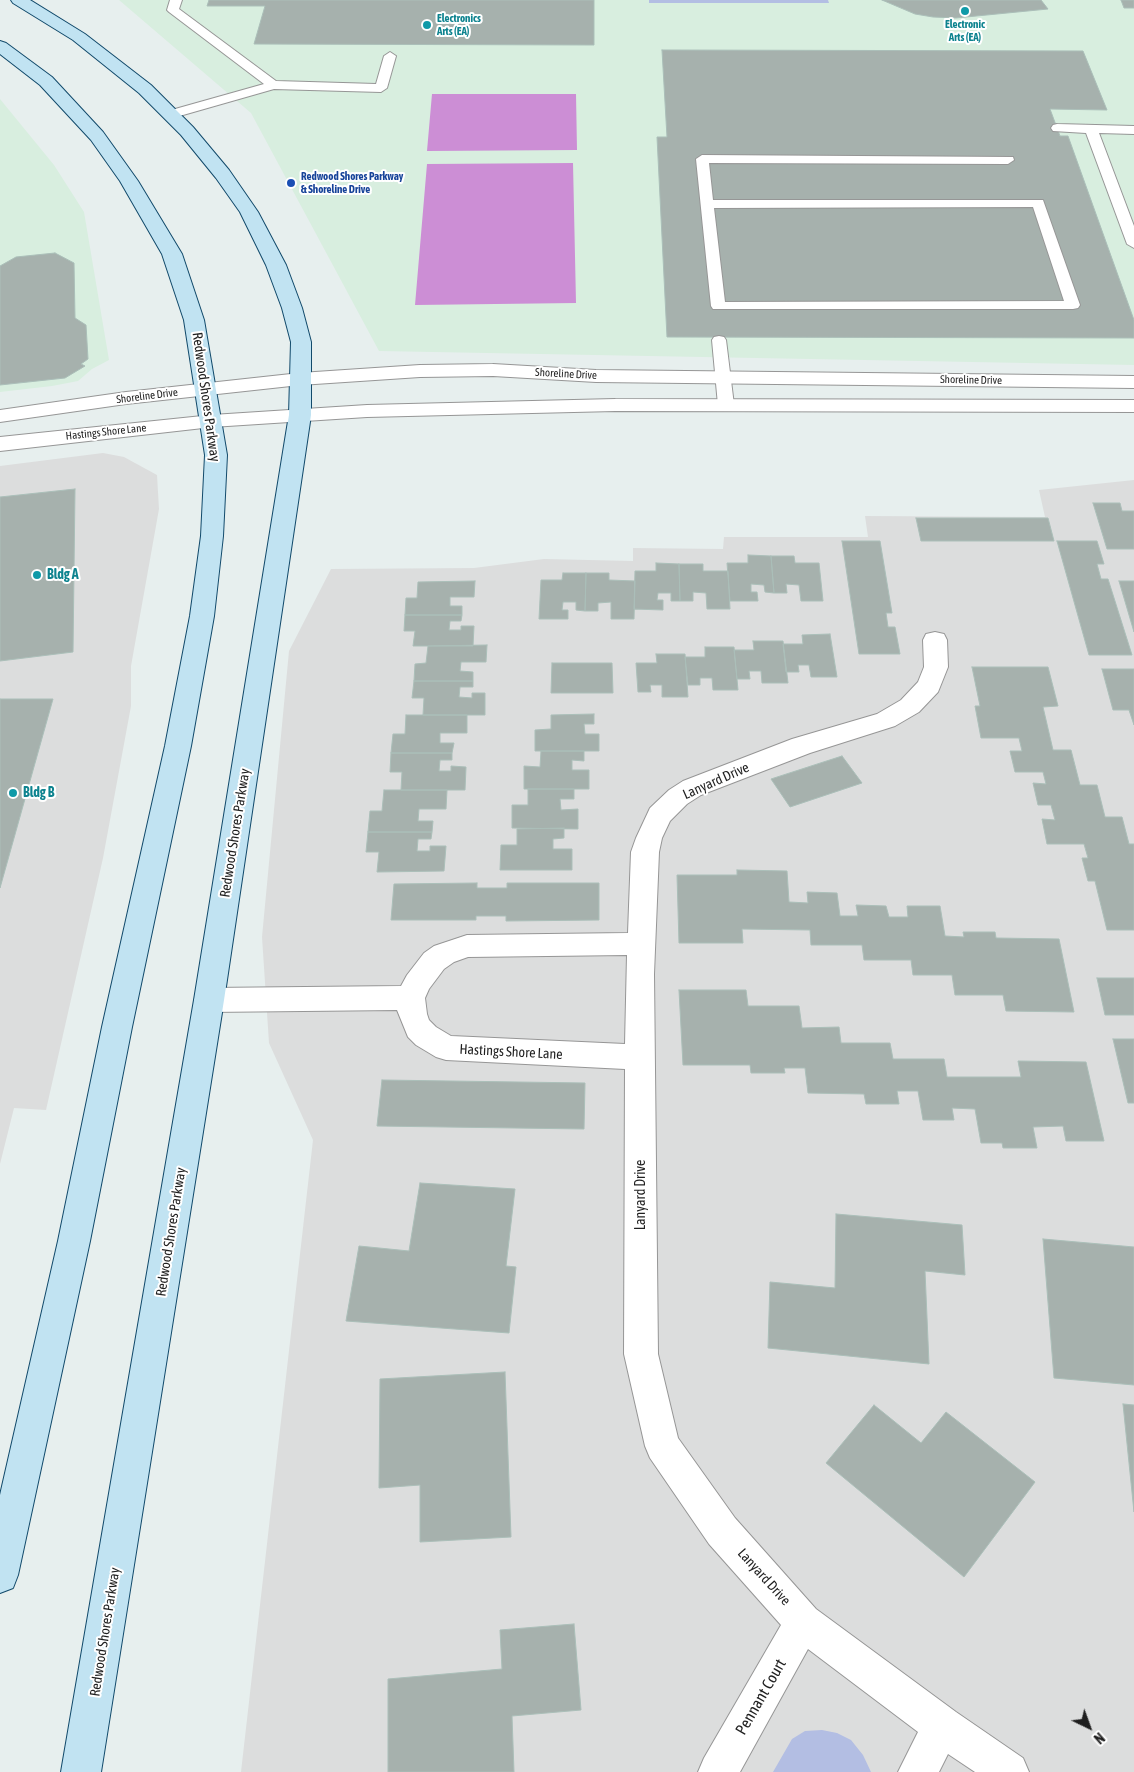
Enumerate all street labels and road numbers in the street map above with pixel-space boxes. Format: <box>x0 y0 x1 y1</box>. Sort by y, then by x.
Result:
street label: Redwood Shores Parkway <box>189 331 223 463</box>
street label: Shoreline Drive <box>535 366 597 382</box>
street label: Shoreline Drive <box>940 373 1002 387</box>
street label: Shoreline Drive <box>115 386 179 406</box>
street label: Hastings Shore Lane <box>65 421 147 443</box>
street label: Lanyard Drive <box>680 759 752 803</box>
street label: Redwood Shores Parkway <box>217 767 253 899</box>
street label: Hastings Shore Lane <box>459 1041 563 1063</box>
street label: Lanyard Drive <box>633 1160 649 1230</box>
street label: Redwood Shores Parkway <box>153 1166 189 1298</box>
street label: Lanyard Drive <box>734 1545 794 1609</box>
street label: Redwood Shores Parkway <box>87 1566 123 1698</box>
street label: Pennant Court <box>732 1656 790 1738</box>

